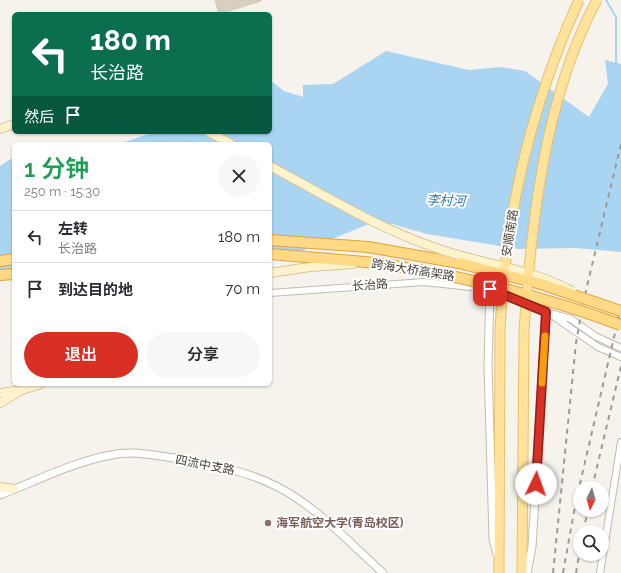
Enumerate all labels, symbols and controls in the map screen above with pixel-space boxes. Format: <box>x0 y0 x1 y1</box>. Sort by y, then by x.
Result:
text: 180 m <box>90 24 171 57</box>
icon: left <box>24 28 76 80</box>
text: 长治路 <box>90 62 144 83</box>
icon: arrive <box>62 104 84 126</box>
text: 然后 <box>24 108 54 126</box>
text: 1 分钟 <box>24 154 89 183</box>
button: close <box>218 155 260 197</box>
text: 250 m · 15:30 <box>24 184 100 199</box>
water label: 李村河 <box>426 192 469 209</box>
street label: 安顺南路 <box>499 208 521 258</box>
text: 左转 <box>58 220 88 238</box>
icon: left <box>24 226 46 248</box>
text: 180 m <box>218 228 260 246</box>
text: 长治路 <box>58 241 97 256</box>
street label: 跨海大桥高架路 <box>370 257 456 283</box>
pin <box>473 272 507 306</box>
street label: 长治路 <box>352 277 388 293</box>
icon: arrive <box>24 278 46 300</box>
icon: arrive <box>479 278 501 300</box>
text: 70 m <box>225 280 260 298</box>
text: 到达目的地 <box>58 281 133 299</box>
button: 退出 <box>24 332 138 378</box>
button: 分享 <box>146 332 260 378</box>
street label: 四流中支路 <box>174 452 236 478</box>
position arrow <box>515 463 557 505</box>
north arrow <box>573 481 609 517</box>
map controls <box>573 481 609 561</box>
place label: 海军航空大学(青岛校区) <box>276 516 404 530</box>
marker: 海军航空大学(青岛校区) <box>263 518 273 528</box>
button: search <box>573 525 609 561</box>

